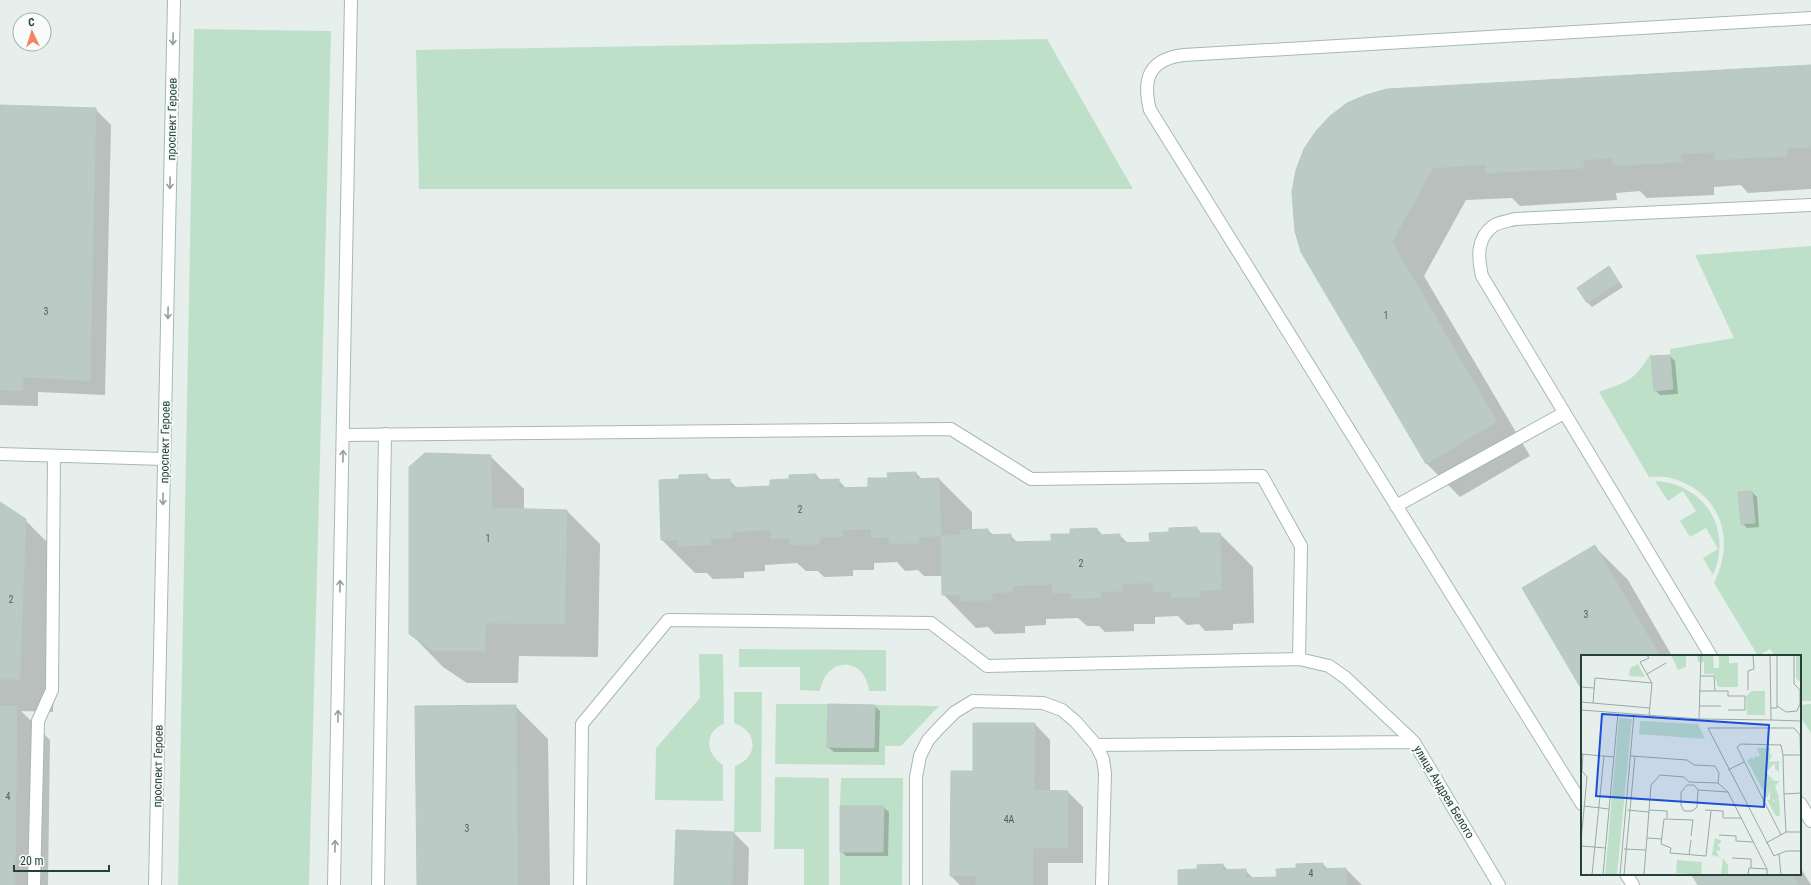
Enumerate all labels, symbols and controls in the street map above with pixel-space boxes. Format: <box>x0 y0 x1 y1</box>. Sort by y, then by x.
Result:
north arrow <box>12 12 52 52</box>
text: С <box>28 16 35 29</box>
one-way arrow <box>170 32 177 45</box>
street label: проспект Героев <box>164 77 180 161</box>
one-way arrow <box>166 176 174 189</box>
house number: 3 <box>44 306 49 317</box>
one-way arrow <box>164 306 171 319</box>
house number: 1 <box>1384 310 1388 321</box>
street label: проспект Героев <box>157 400 173 484</box>
one-way arrow <box>339 450 346 463</box>
one-way arrow <box>160 492 167 505</box>
house number: 2 <box>798 504 803 515</box>
house number: 1 <box>486 533 490 544</box>
house number: 2 <box>1079 558 1084 569</box>
one-way arrow <box>336 580 344 593</box>
house number: 2 <box>9 594 14 605</box>
house number: 3 <box>1584 609 1589 620</box>
inset map <box>1581 655 1801 875</box>
one-way arrow <box>334 710 342 723</box>
street label: проспект Героев <box>150 724 166 808</box>
street label: улица Андрея Белого <box>1411 743 1477 841</box>
house number: 4 <box>6 791 11 802</box>
house number: 4А <box>1004 814 1015 825</box>
house number: 3 <box>465 823 470 834</box>
one-way arrow <box>331 840 339 853</box>
scale bar <box>14 847 109 873</box>
text: 20 m <box>20 854 44 868</box>
house number: 4 <box>1309 868 1314 879</box>

